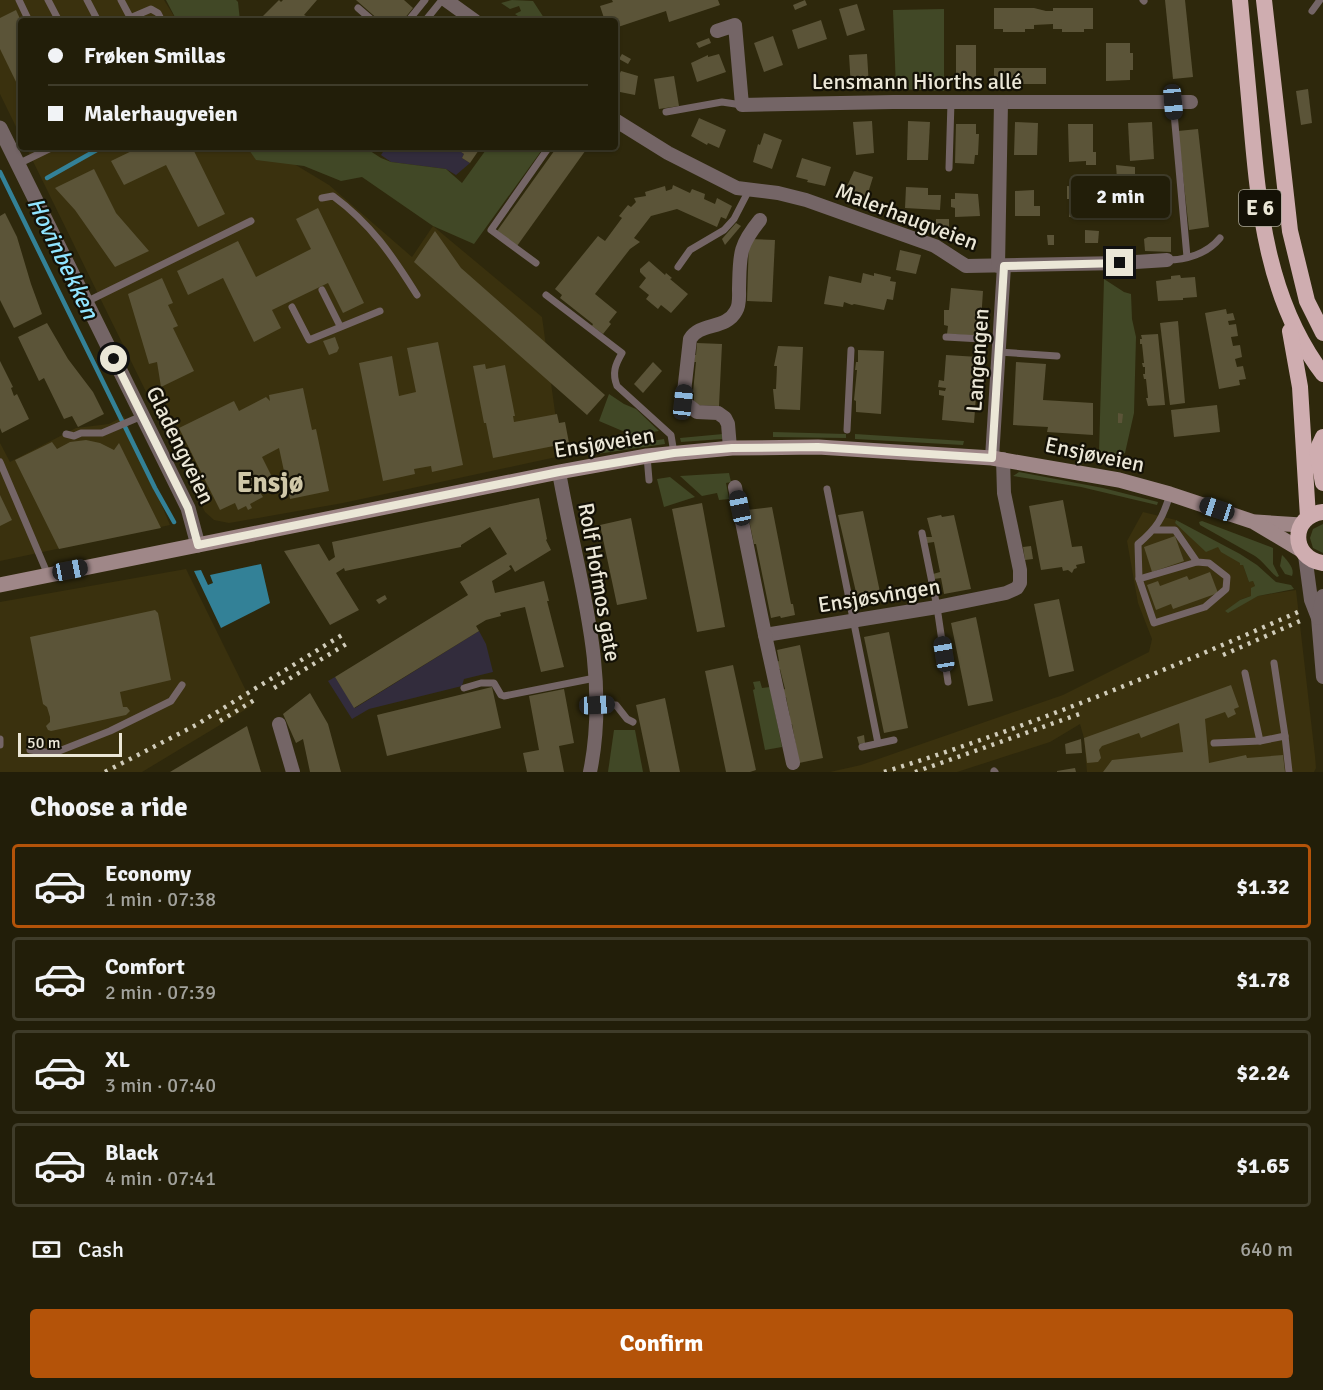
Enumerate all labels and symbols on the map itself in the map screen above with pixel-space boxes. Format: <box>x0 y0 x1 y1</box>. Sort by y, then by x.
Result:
street label: Lensmann Hiorths allé <box>812 68 1022 95</box>
car <box>1162 83 1184 121</box>
callout: 2 min <box>1070 176 1170 218</box>
street label: Malerhaugveien <box>832 177 982 256</box>
road number: E 6 <box>1239 190 1281 226</box>
water label: Hovinbekken <box>21 192 106 325</box>
route end <box>1106 249 1133 276</box>
street label: Langengen <box>960 307 995 413</box>
route start <box>100 345 127 372</box>
street label: Gladengveien <box>140 382 221 509</box>
car <box>672 383 694 421</box>
street label: Ensjøveien <box>552 421 656 464</box>
street label: Ensjøveien <box>1043 431 1147 478</box>
district label: Ensjø <box>236 466 304 500</box>
car <box>727 489 753 527</box>
car <box>1197 495 1237 523</box>
street label: Rolf Hofmos gate <box>572 501 627 664</box>
car <box>51 558 89 582</box>
street label: Ensjøsvingen <box>816 572 942 618</box>
car <box>932 635 956 673</box>
car <box>579 695 615 715</box>
scale bar <box>18 730 122 758</box>

